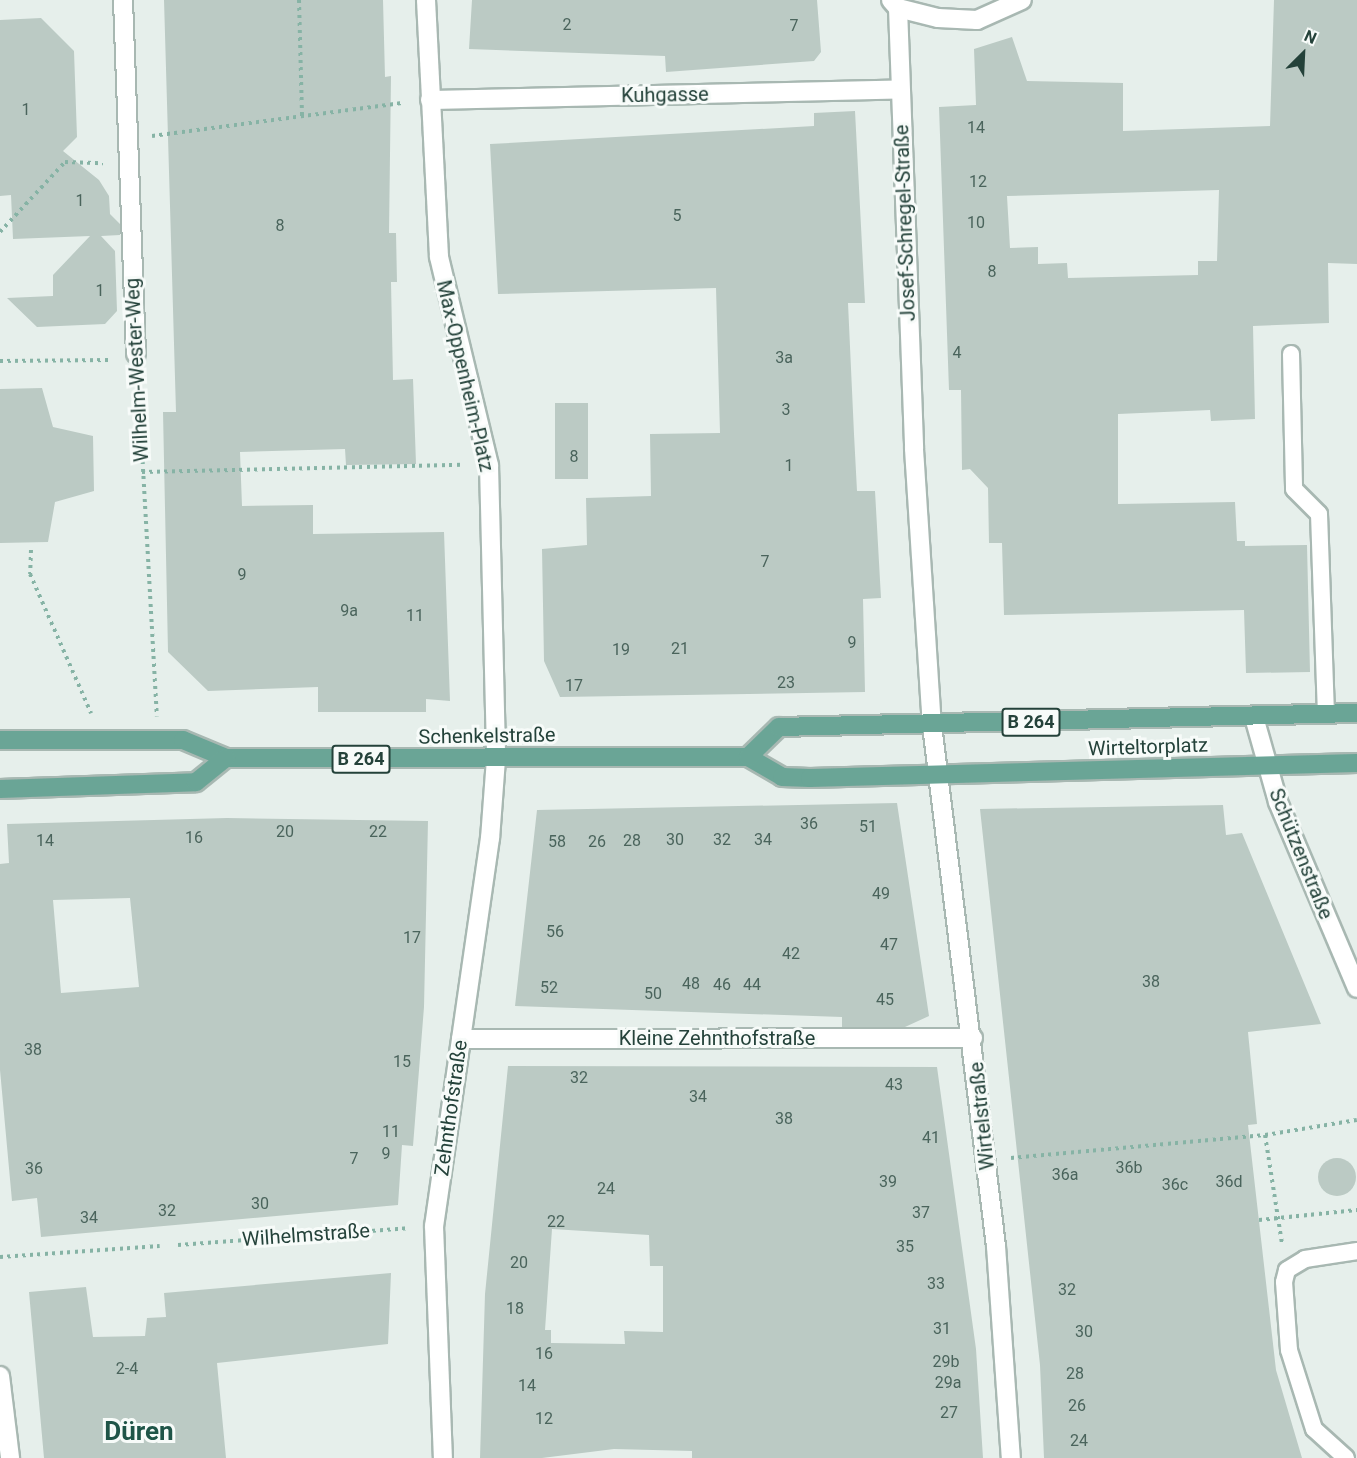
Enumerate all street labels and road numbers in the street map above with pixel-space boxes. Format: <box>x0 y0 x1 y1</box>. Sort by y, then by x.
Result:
street label: Kuhgasse <box>621 82 709 108</box>
street label: Josef-Schregel-Straße <box>890 124 920 322</box>
street label: Wilhelm-Wester-Weg <box>120 277 154 463</box>
street label: Max-Oppenheim-Platz <box>431 278 499 474</box>
road number: B 264 <box>1001 707 1061 737</box>
street label: Schenkelstraße <box>418 723 556 749</box>
street label: Wirteltorplatz <box>1088 733 1208 761</box>
road number: B 264 <box>331 744 391 774</box>
street label: Schützenstraße <box>1264 785 1338 923</box>
street label: Kleine Zehnthofstraße <box>619 1026 815 1050</box>
street label: Zehnthofstraße <box>430 1039 472 1177</box>
street label: Wirtelstraße <box>964 1061 1000 1171</box>
street label: Wilhelmstraße <box>241 1219 371 1251</box>

